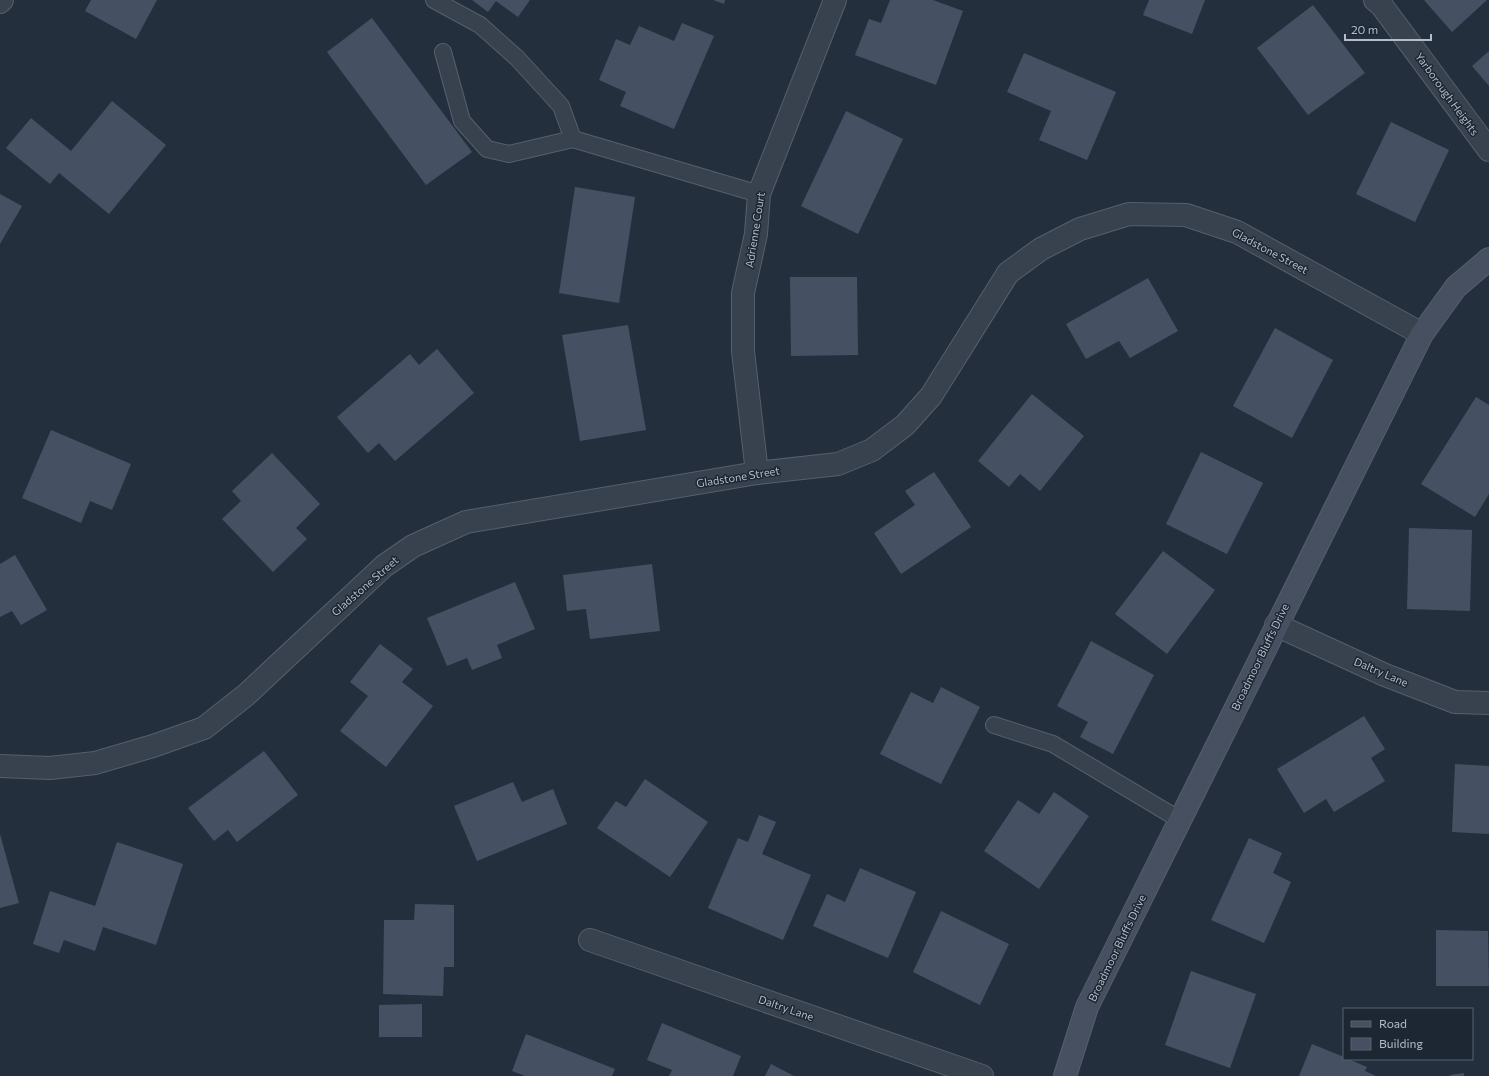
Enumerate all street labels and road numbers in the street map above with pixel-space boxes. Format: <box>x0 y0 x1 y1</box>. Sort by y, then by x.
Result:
street label: Yarborough Heights <box>1413 50 1482 138</box>
street label: Adrienne Court <box>742 191 767 269</box>
street label: Gladstone Street <box>1230 225 1311 276</box>
street label: Gladstone Street <box>695 463 781 490</box>
street label: Gladstone Street <box>329 553 401 618</box>
street label: Broadmoor Bluffs Drive <box>1228 601 1291 712</box>
street label: Daltry Lane <box>1352 654 1410 689</box>
street label: Broadmoor Bluffs Drive <box>1085 892 1148 1003</box>
street label: Daltry Lane <box>757 992 816 1023</box>

